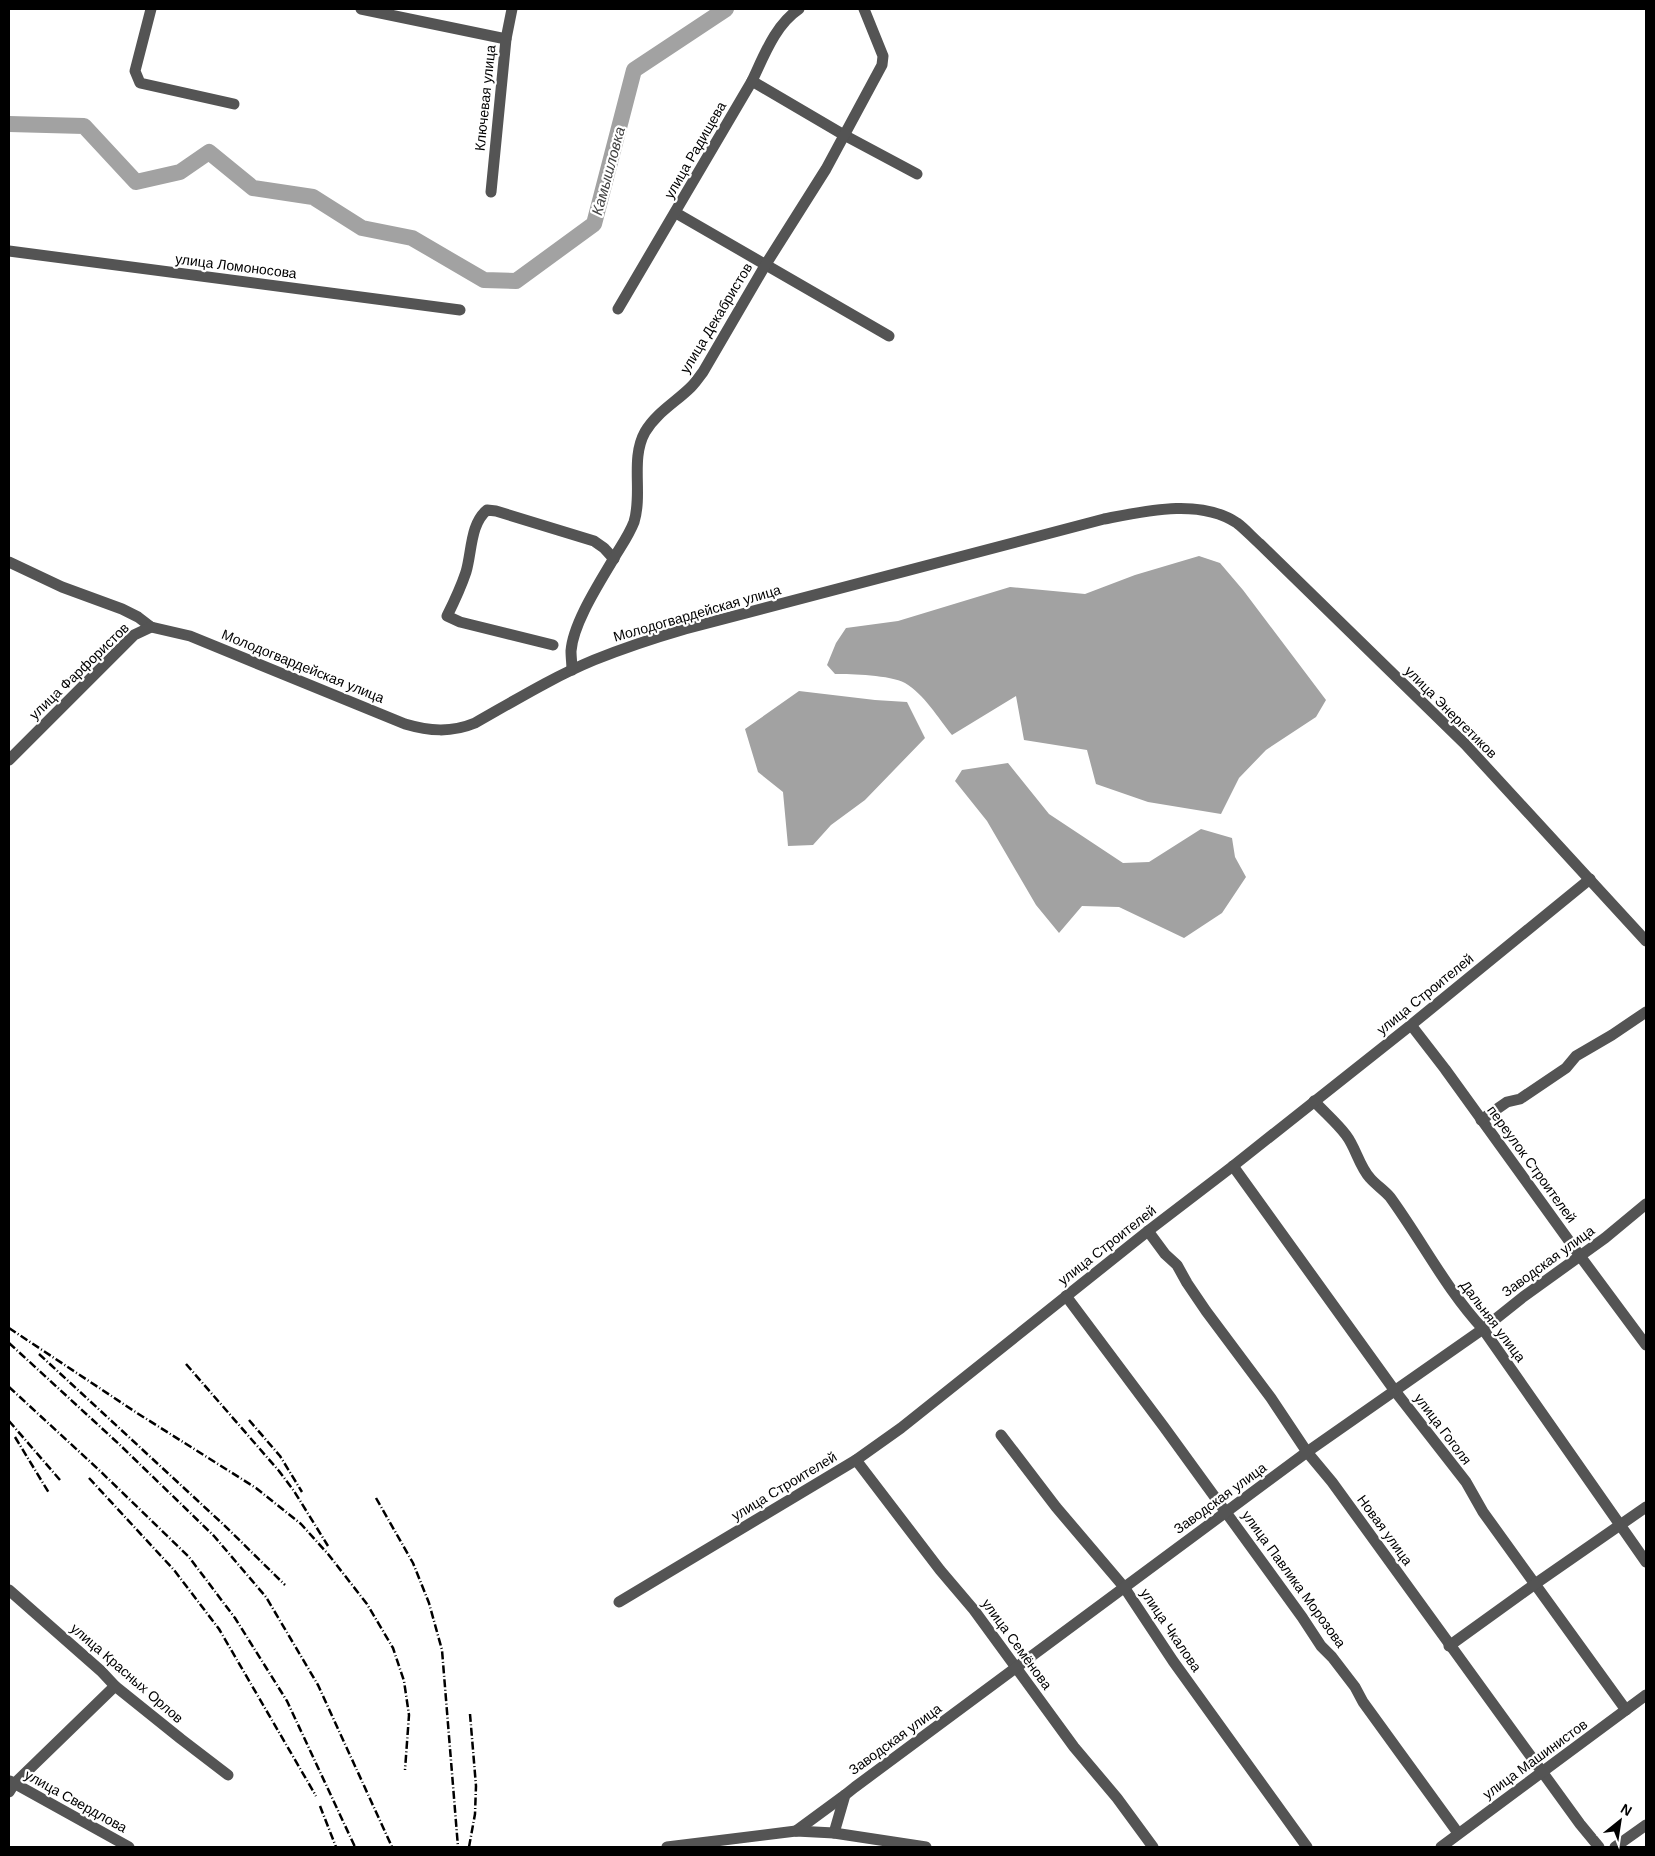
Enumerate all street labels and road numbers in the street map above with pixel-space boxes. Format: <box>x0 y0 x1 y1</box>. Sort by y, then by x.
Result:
street label: Ключевая улица <box>471 44 499 152</box>
street label: улица Радищева <box>661 99 729 201</box>
street label: улица Ломоносова <box>174 251 298 281</box>
street label: улица Декабристов <box>677 260 755 376</box>
street label: Молодогвардейская улица <box>611 581 783 645</box>
street label: улица Фарфористов <box>26 619 132 723</box>
street label: Молодогвардейская улица <box>219 626 387 706</box>
street label: улица Энергетиков <box>1402 663 1500 761</box>
street label: улица Строителей <box>1373 950 1477 1038</box>
street label: переулок Строителей <box>1484 1102 1580 1226</box>
street label: улица Строителей <box>1055 1202 1159 1288</box>
street label: Заводская улица <box>1499 1222 1598 1300</box>
street label: Дальняя улица <box>1457 1277 1529 1365</box>
street label: улица Гоголя <box>1411 1390 1475 1468</box>
street label: улица Строителей <box>729 1448 839 1524</box>
street label: Заводская улица <box>1171 1459 1270 1537</box>
street label: Новая улица <box>1354 1492 1416 1568</box>
street label: улица Павлика Морозова <box>1239 1507 1349 1651</box>
street label: улица Чкалова <box>1137 1585 1205 1675</box>
street label: улица Семёнова <box>979 1595 1055 1693</box>
street label: улица Красных Орлов <box>68 1620 186 1726</box>
street label: Заводская улица <box>846 1700 945 1778</box>
street label: улица Машинистов <box>1480 1716 1590 1802</box>
street label: улица Свердлова <box>22 1766 130 1836</box>

